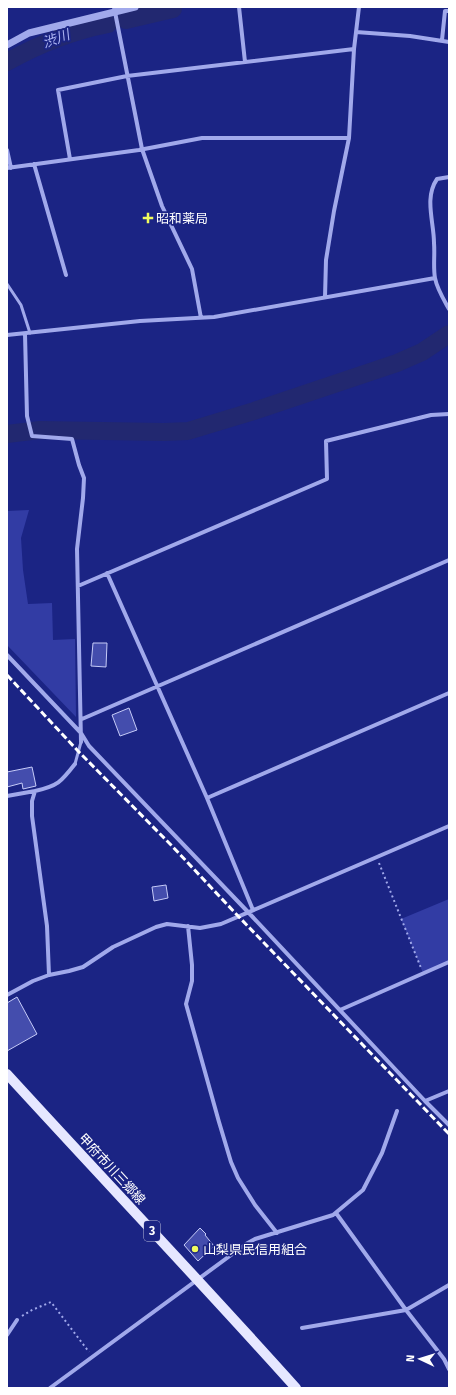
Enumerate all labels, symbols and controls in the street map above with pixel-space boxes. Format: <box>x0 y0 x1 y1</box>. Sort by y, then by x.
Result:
water label: 渋川 <box>40 26 74 52</box>
place label: 昭和薬局 <box>156 211 208 226</box>
marker: 昭和薬局 <box>143 213 153 223</box>
street label: 甲府市川三郷線 <box>75 1131 149 1207</box>
road number: 3 <box>144 1221 160 1241</box>
place label: 山梨県民信用組合 <box>203 1242 307 1257</box>
marker: 山梨県民信用組合 <box>190 1244 200 1254</box>
north arrow <box>400 1339 440 1379</box>
text: N <box>404 1354 417 1362</box>

